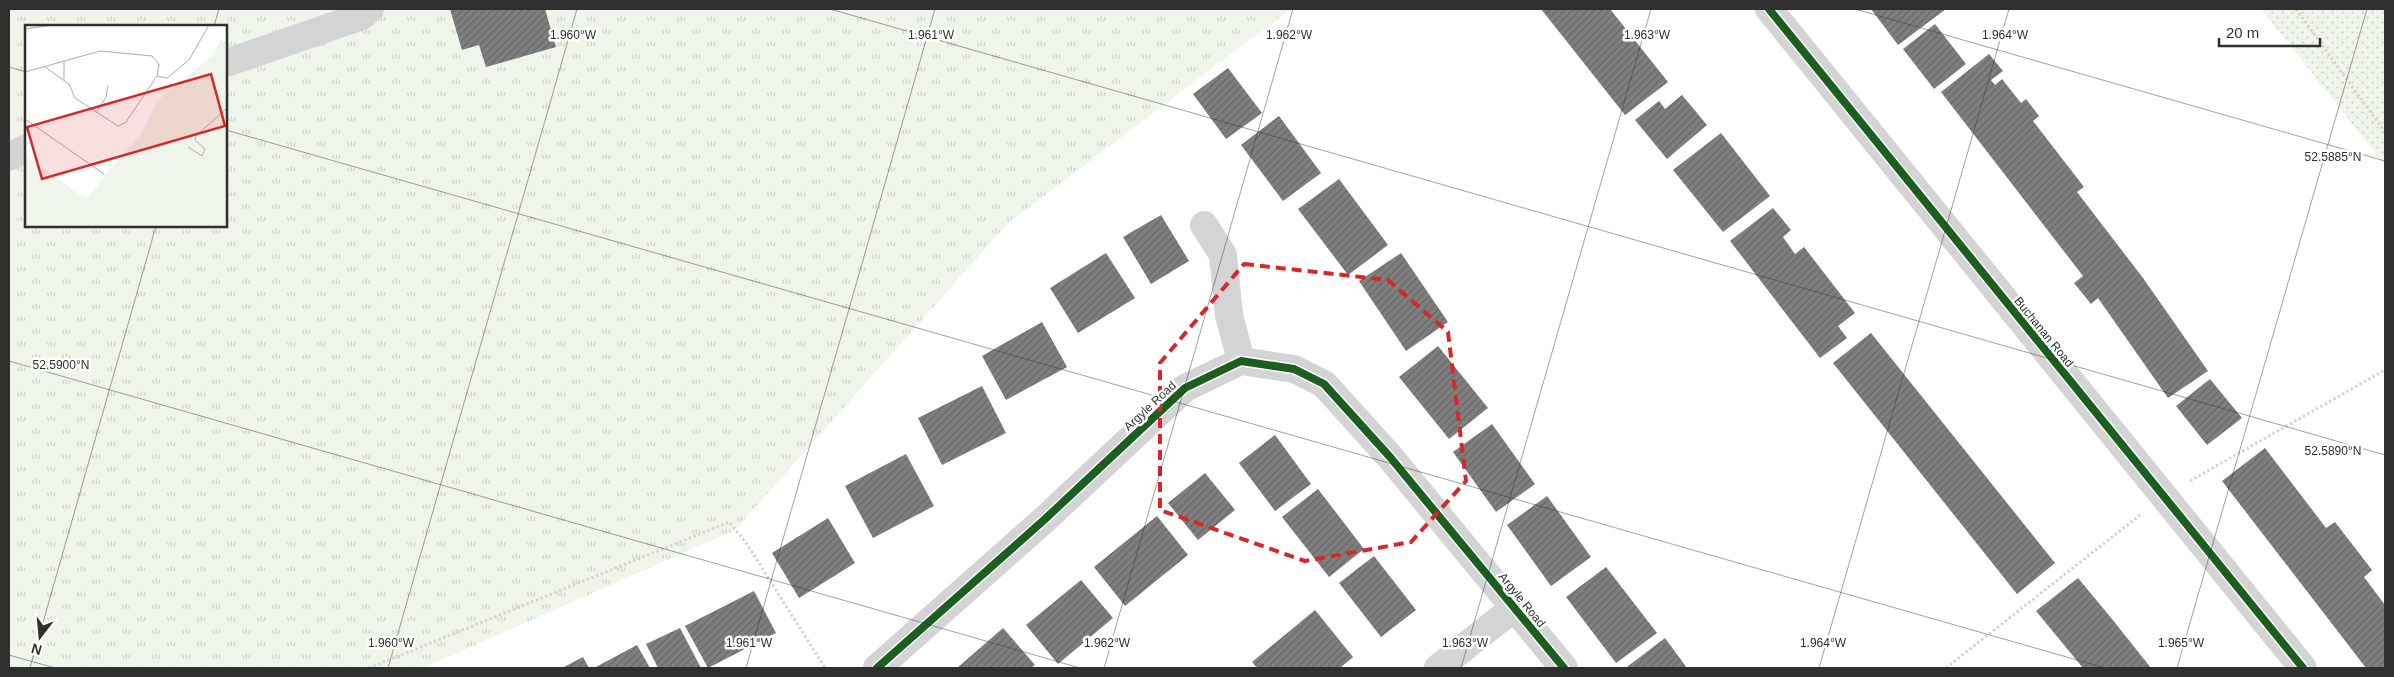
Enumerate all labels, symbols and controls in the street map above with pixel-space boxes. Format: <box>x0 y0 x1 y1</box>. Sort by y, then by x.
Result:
scale bar <box>2219 15 2320 47</box>
text: 20 m <box>2226 24 2259 41</box>
inset map <box>25 25 228 228</box>
text: 1.960°W <box>550 28 597 42</box>
text: 1.961°W <box>908 28 955 42</box>
text: 1.962°W <box>1266 28 1313 42</box>
text: 1.963°W <box>1624 28 1671 42</box>
text: 1.964°W <box>1982 28 2029 42</box>
text: 52.5885°N <box>2305 150 2361 164</box>
street label: Buchanan Road <box>2011 294 2077 370</box>
text: 52.5900°N <box>33 358 89 372</box>
street label: Argyle Road <box>1121 378 1179 434</box>
text: 52.5890°N <box>2305 444 2361 458</box>
street label: Argyle Road <box>1496 570 1548 630</box>
north arrow <box>15 612 65 662</box>
text: 1.960°W <box>368 636 415 650</box>
text: 1.961°W <box>726 636 773 650</box>
text: 1.962°W <box>1084 636 1131 650</box>
text: 1.963°W <box>1442 636 1489 650</box>
text: 1.964°W <box>1800 636 1847 650</box>
text: 1.965°W <box>2158 636 2205 650</box>
text: N <box>29 640 43 659</box>

